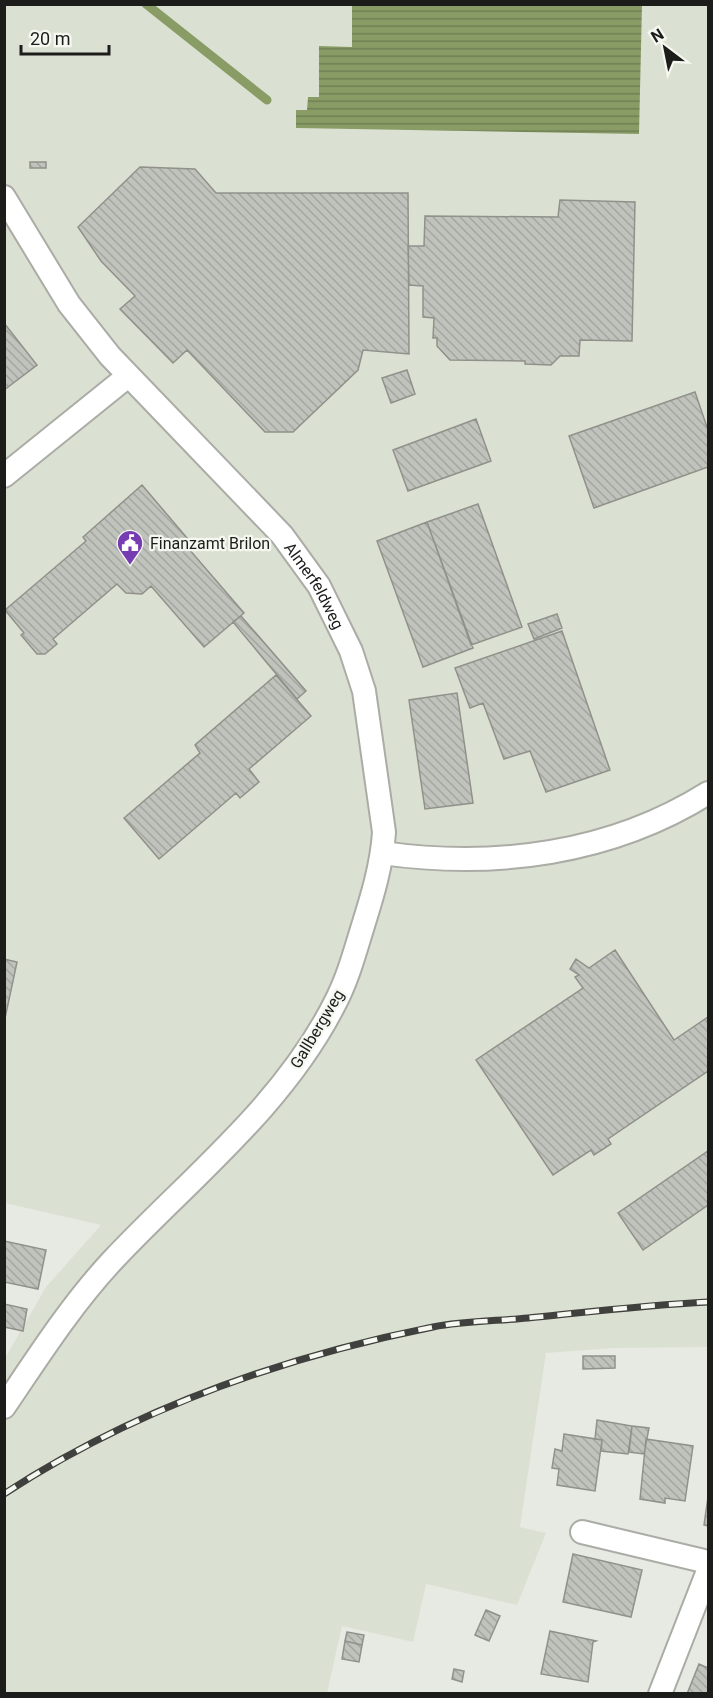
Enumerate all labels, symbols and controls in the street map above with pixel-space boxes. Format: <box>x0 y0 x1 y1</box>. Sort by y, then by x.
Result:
scale bar <box>21 18 110 56</box>
north arrow <box>635 18 695 78</box>
text: N <box>647 25 667 47</box>
text: 20 m <box>30 28 70 49</box>
public building icon: Finanzamt Brilon <box>115 528 145 566</box>
place label: Finanzamt Brilon <box>150 534 270 553</box>
street label: Almerfeldweg <box>281 538 348 632</box>
street label: Gallbergweg <box>286 986 348 1072</box>

